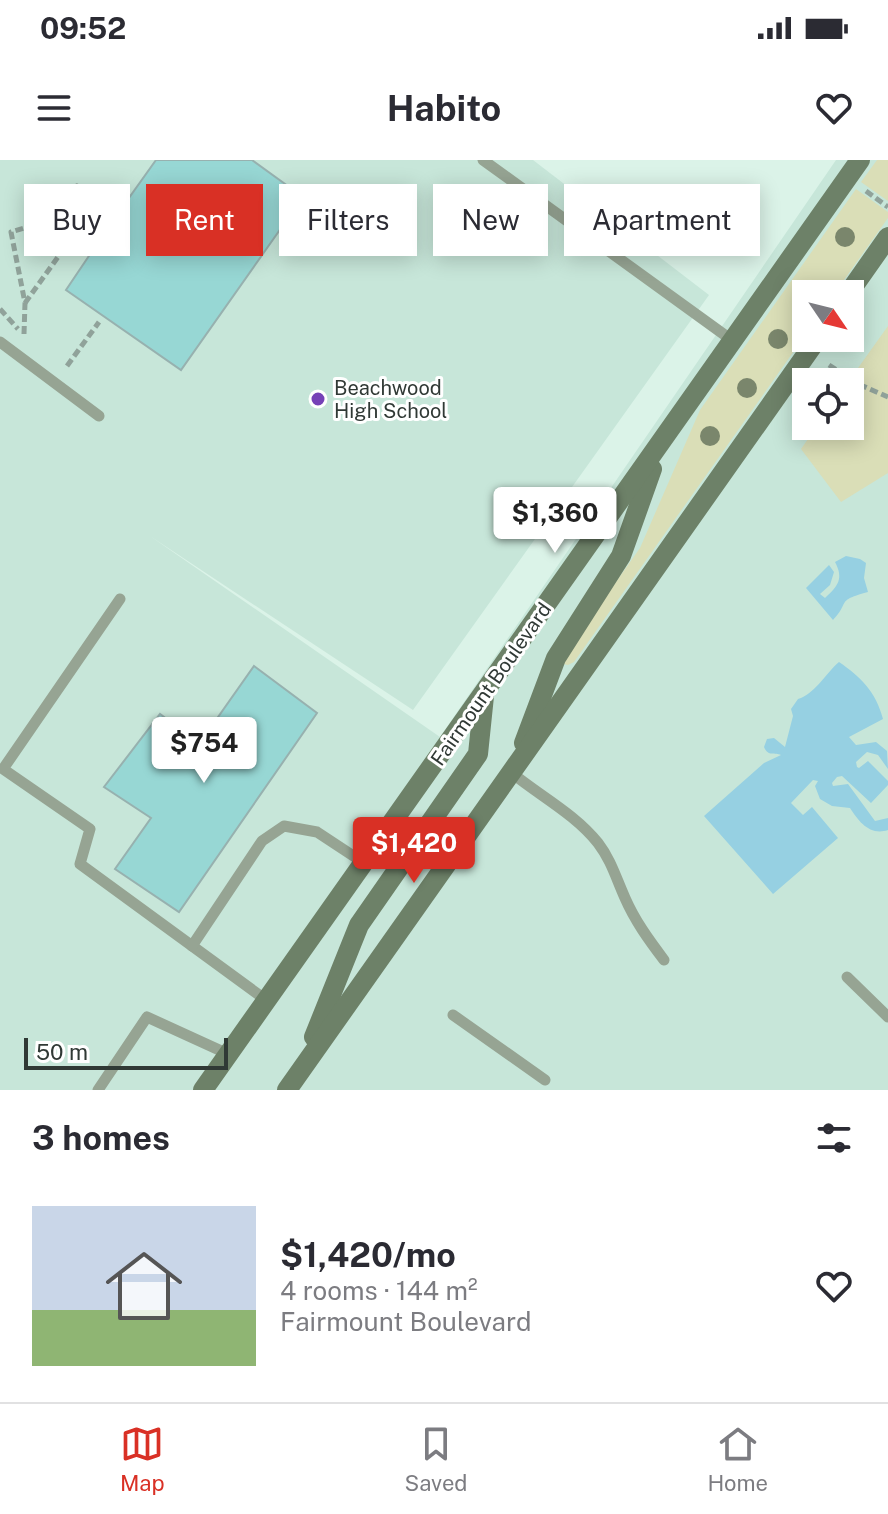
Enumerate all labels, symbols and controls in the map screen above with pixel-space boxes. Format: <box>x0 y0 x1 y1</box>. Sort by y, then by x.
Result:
text: 09:52 <box>40 10 126 46</box>
icon: menu <box>32 86 76 130</box>
icon: heart <box>812 86 856 130</box>
text: Habito <box>387 87 501 129</box>
chip: Buy <box>24 184 130 256</box>
chip: Rent <box>146 184 263 256</box>
chip: Filters <box>279 184 417 256</box>
chip: New <box>433 184 548 256</box>
chip: Apartment <box>564 184 760 256</box>
north arrow <box>792 280 864 352</box>
map controls <box>792 280 864 440</box>
button: locate <box>792 368 864 440</box>
place label: Beachwood High School <box>334 376 447 423</box>
marker: Beachwood High School <box>309 390 327 408</box>
pin: $1,360 <box>490 487 620 555</box>
text: $1,360 <box>511 497 599 528</box>
street label: Fairmount Boulevard <box>426 598 556 770</box>
pin: $754 <box>157 717 251 785</box>
text: $754 <box>170 727 238 758</box>
pin: $1,420 <box>349 817 479 885</box>
text: $1,420 <box>371 827 457 858</box>
scale bar <box>24 1034 228 1070</box>
text: 50 m <box>36 1039 88 1065</box>
icon: filters <box>812 1116 856 1160</box>
text: 3 homes <box>32 1118 170 1158</box>
text: $1,420/mo <box>280 1235 456 1275</box>
icon: home <box>96 1238 192 1334</box>
icon: heart <box>812 1264 856 1308</box>
text: 4 rooms · 144 m² <box>280 1275 478 1306</box>
text: Fairmount Boulevard <box>280 1306 531 1337</box>
tab: Map <box>120 1422 165 1496</box>
tab: Saved <box>405 1422 467 1496</box>
tab: Home <box>707 1422 768 1496</box>

